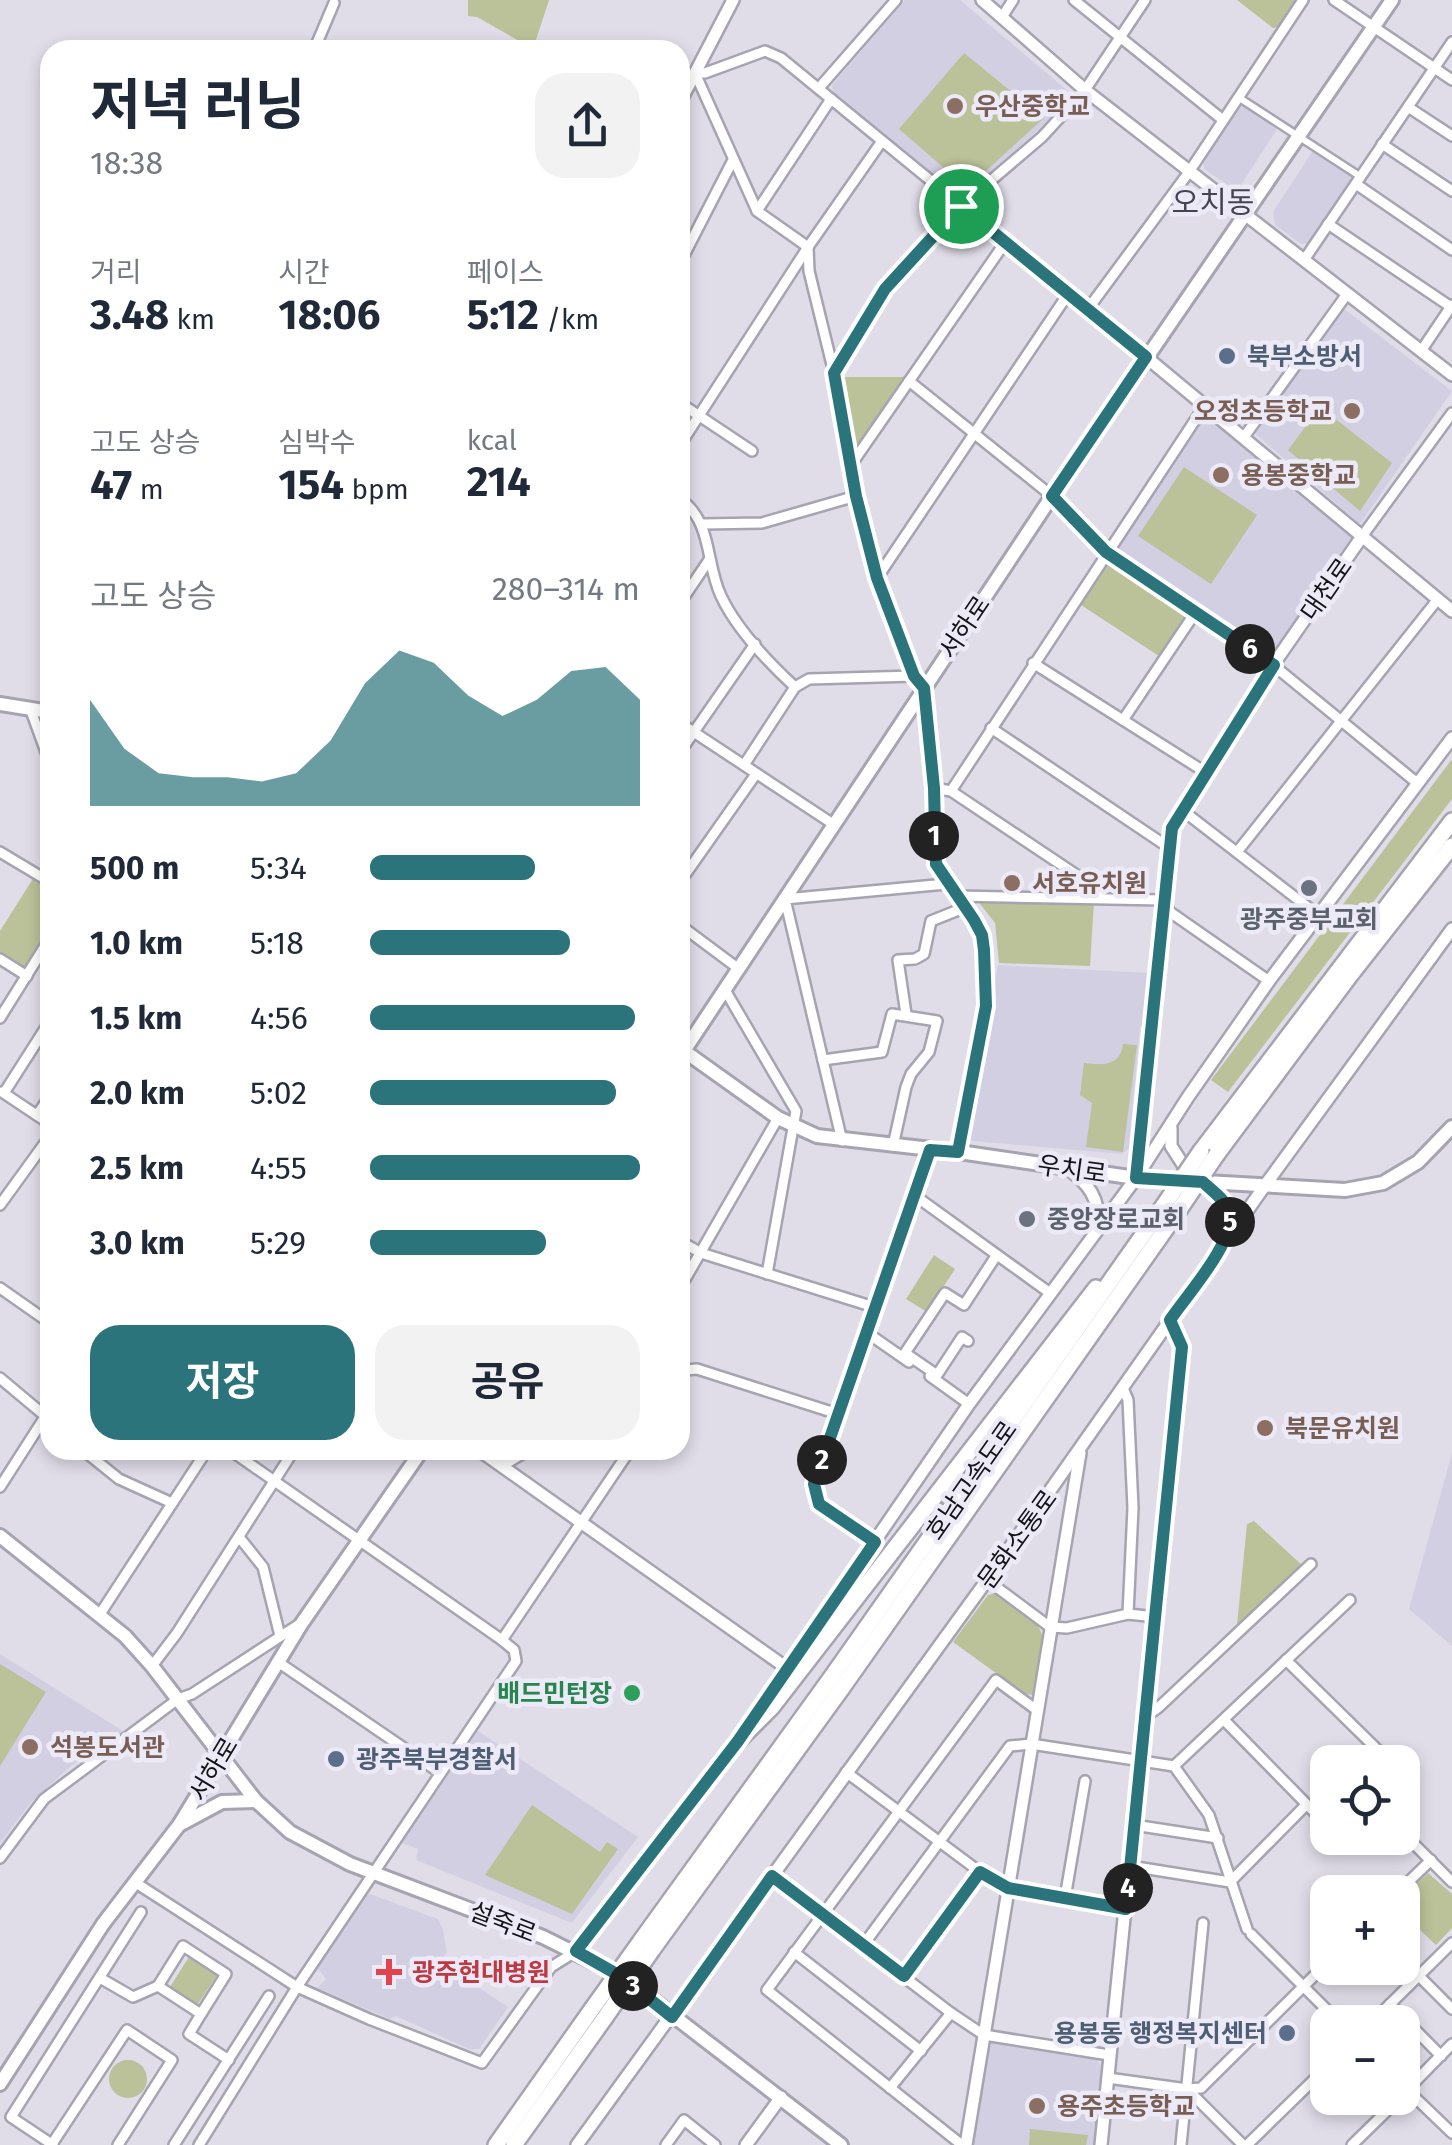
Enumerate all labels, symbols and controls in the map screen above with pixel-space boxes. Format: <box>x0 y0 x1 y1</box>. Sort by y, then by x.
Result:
text: 저녁 러닝 <box>90 73 305 139</box>
button: share <box>535 73 640 178</box>
place label: 우산중학교 <box>975 92 1090 122</box>
marker: 우산중학교 <box>944 95 966 117</box>
text: 18:38 <box>90 144 163 182</box>
pin <box>919 164 1004 249</box>
icon: arrive <box>934 179 989 234</box>
district label: 오치동 <box>1172 185 1254 221</box>
text: 거리 <box>90 256 142 289</box>
text: 시간 <box>278 256 330 289</box>
text: 페이스 <box>467 256 544 289</box>
text: 3.48 <box>90 290 169 340</box>
text: 18:06 <box>278 290 381 340</box>
text: 5:12 <box>467 290 539 340</box>
text: km <box>169 303 215 336</box>
text: /km <box>539 303 599 336</box>
place label: 북부소방서 <box>1247 342 1362 372</box>
marker: 북부소방서 <box>1216 345 1238 367</box>
place label: 오정초등학교 <box>1194 397 1332 427</box>
marker: 오정초등학교 <box>1341 400 1363 422</box>
text: kcal <box>467 424 517 457</box>
text: 고도 상승 <box>90 426 200 459</box>
text: 심박수 <box>278 426 356 459</box>
text: 214 <box>467 457 531 507</box>
text: 47 <box>90 460 132 510</box>
text: 154 <box>278 460 344 510</box>
place label: 용봉중학교 <box>1241 461 1356 491</box>
marker: 용봉중학교 <box>1210 464 1232 486</box>
text: m <box>132 473 164 506</box>
text: bpm <box>344 473 409 506</box>
street label: 대천로 <box>1295 553 1359 626</box>
text: 280–314 m <box>492 570 640 608</box>
text: 고도 상승 <box>90 577 216 615</box>
street label: 서하로 <box>933 591 997 665</box>
pin: 6 <box>1225 624 1275 674</box>
text: 6 <box>1242 632 1258 665</box>
pin: 1 <box>909 811 959 861</box>
text: 1 <box>928 819 941 852</box>
text: 500 m <box>90 849 179 887</box>
text: 5:34 <box>250 849 307 887</box>
place label: 서호유치원 <box>1032 869 1147 899</box>
marker: 서호유치원 <box>1001 872 1023 894</box>
marker: 광주중부교회 <box>1298 877 1320 899</box>
place label: 광주중부교회 <box>1240 905 1378 935</box>
text: 1.0 km <box>90 924 183 962</box>
text: 5:18 <box>250 924 304 962</box>
text: 1.5 km <box>90 999 182 1037</box>
text: 4:56 <box>250 999 308 1037</box>
text: 2.0 km <box>90 1074 185 1112</box>
text: 5:02 <box>250 1074 307 1112</box>
text: 2.5 km <box>90 1149 184 1187</box>
text: 4:55 <box>250 1149 307 1187</box>
street label: 우치로 <box>1036 1150 1108 1190</box>
pin: 5 <box>1205 1197 1255 1247</box>
place label: 중앙장로교회 <box>1047 1205 1185 1235</box>
text: 5 <box>1222 1205 1238 1238</box>
marker: 중앙장로교회 <box>1016 1208 1038 1230</box>
text: 3.0 km <box>90 1224 185 1262</box>
text: 5:29 <box>250 1224 306 1262</box>
button: 저장 <box>90 1325 355 1440</box>
button: 공유 <box>375 1325 640 1440</box>
place label: 북문유치원 <box>1285 1414 1400 1444</box>
street label: 호남고속도로 <box>920 1415 1024 1546</box>
marker: 북문유치원 <box>1254 1417 1276 1439</box>
pin: 2 <box>797 1435 847 1485</box>
text: 2 <box>815 1443 829 1476</box>
street label: 문화소통로 <box>972 1484 1064 1595</box>
place label: 배드민턴장 <box>497 1679 612 1709</box>
marker: 배드민턴장 <box>621 1682 643 1704</box>
street label: 서하로 <box>183 1732 244 1807</box>
place label: 석봉도서관 <box>50 1733 165 1763</box>
marker: 석봉도서관 <box>19 1736 41 1758</box>
place label: 광주북부경찰서 <box>356 1745 517 1775</box>
map controls <box>1310 1745 1420 2115</box>
button: locate <box>1310 1745 1420 1855</box>
marker: 광주북부경찰서 <box>325 1748 347 1770</box>
pin: 4 <box>1103 1863 1153 1913</box>
text: 4 <box>1120 1871 1136 1904</box>
button: + <box>1310 1875 1420 1985</box>
street label: 설죽로 <box>465 1897 540 1949</box>
place label: 광주현대병원 <box>412 1958 550 1988</box>
marker: 광주현대병원 <box>376 1959 402 1985</box>
pin: 3 <box>608 1961 658 2011</box>
text: 3 <box>626 1969 640 2002</box>
button: − <box>1310 2005 1420 2115</box>
place label: 용봉동 행정복지센터 <box>1054 2019 1267 2049</box>
marker: 용봉동 행정복지센터 <box>1276 2022 1298 2044</box>
place label: 용주초등학교 <box>1057 2092 1195 2122</box>
marker: 용주초등학교 <box>1026 2095 1048 2117</box>

